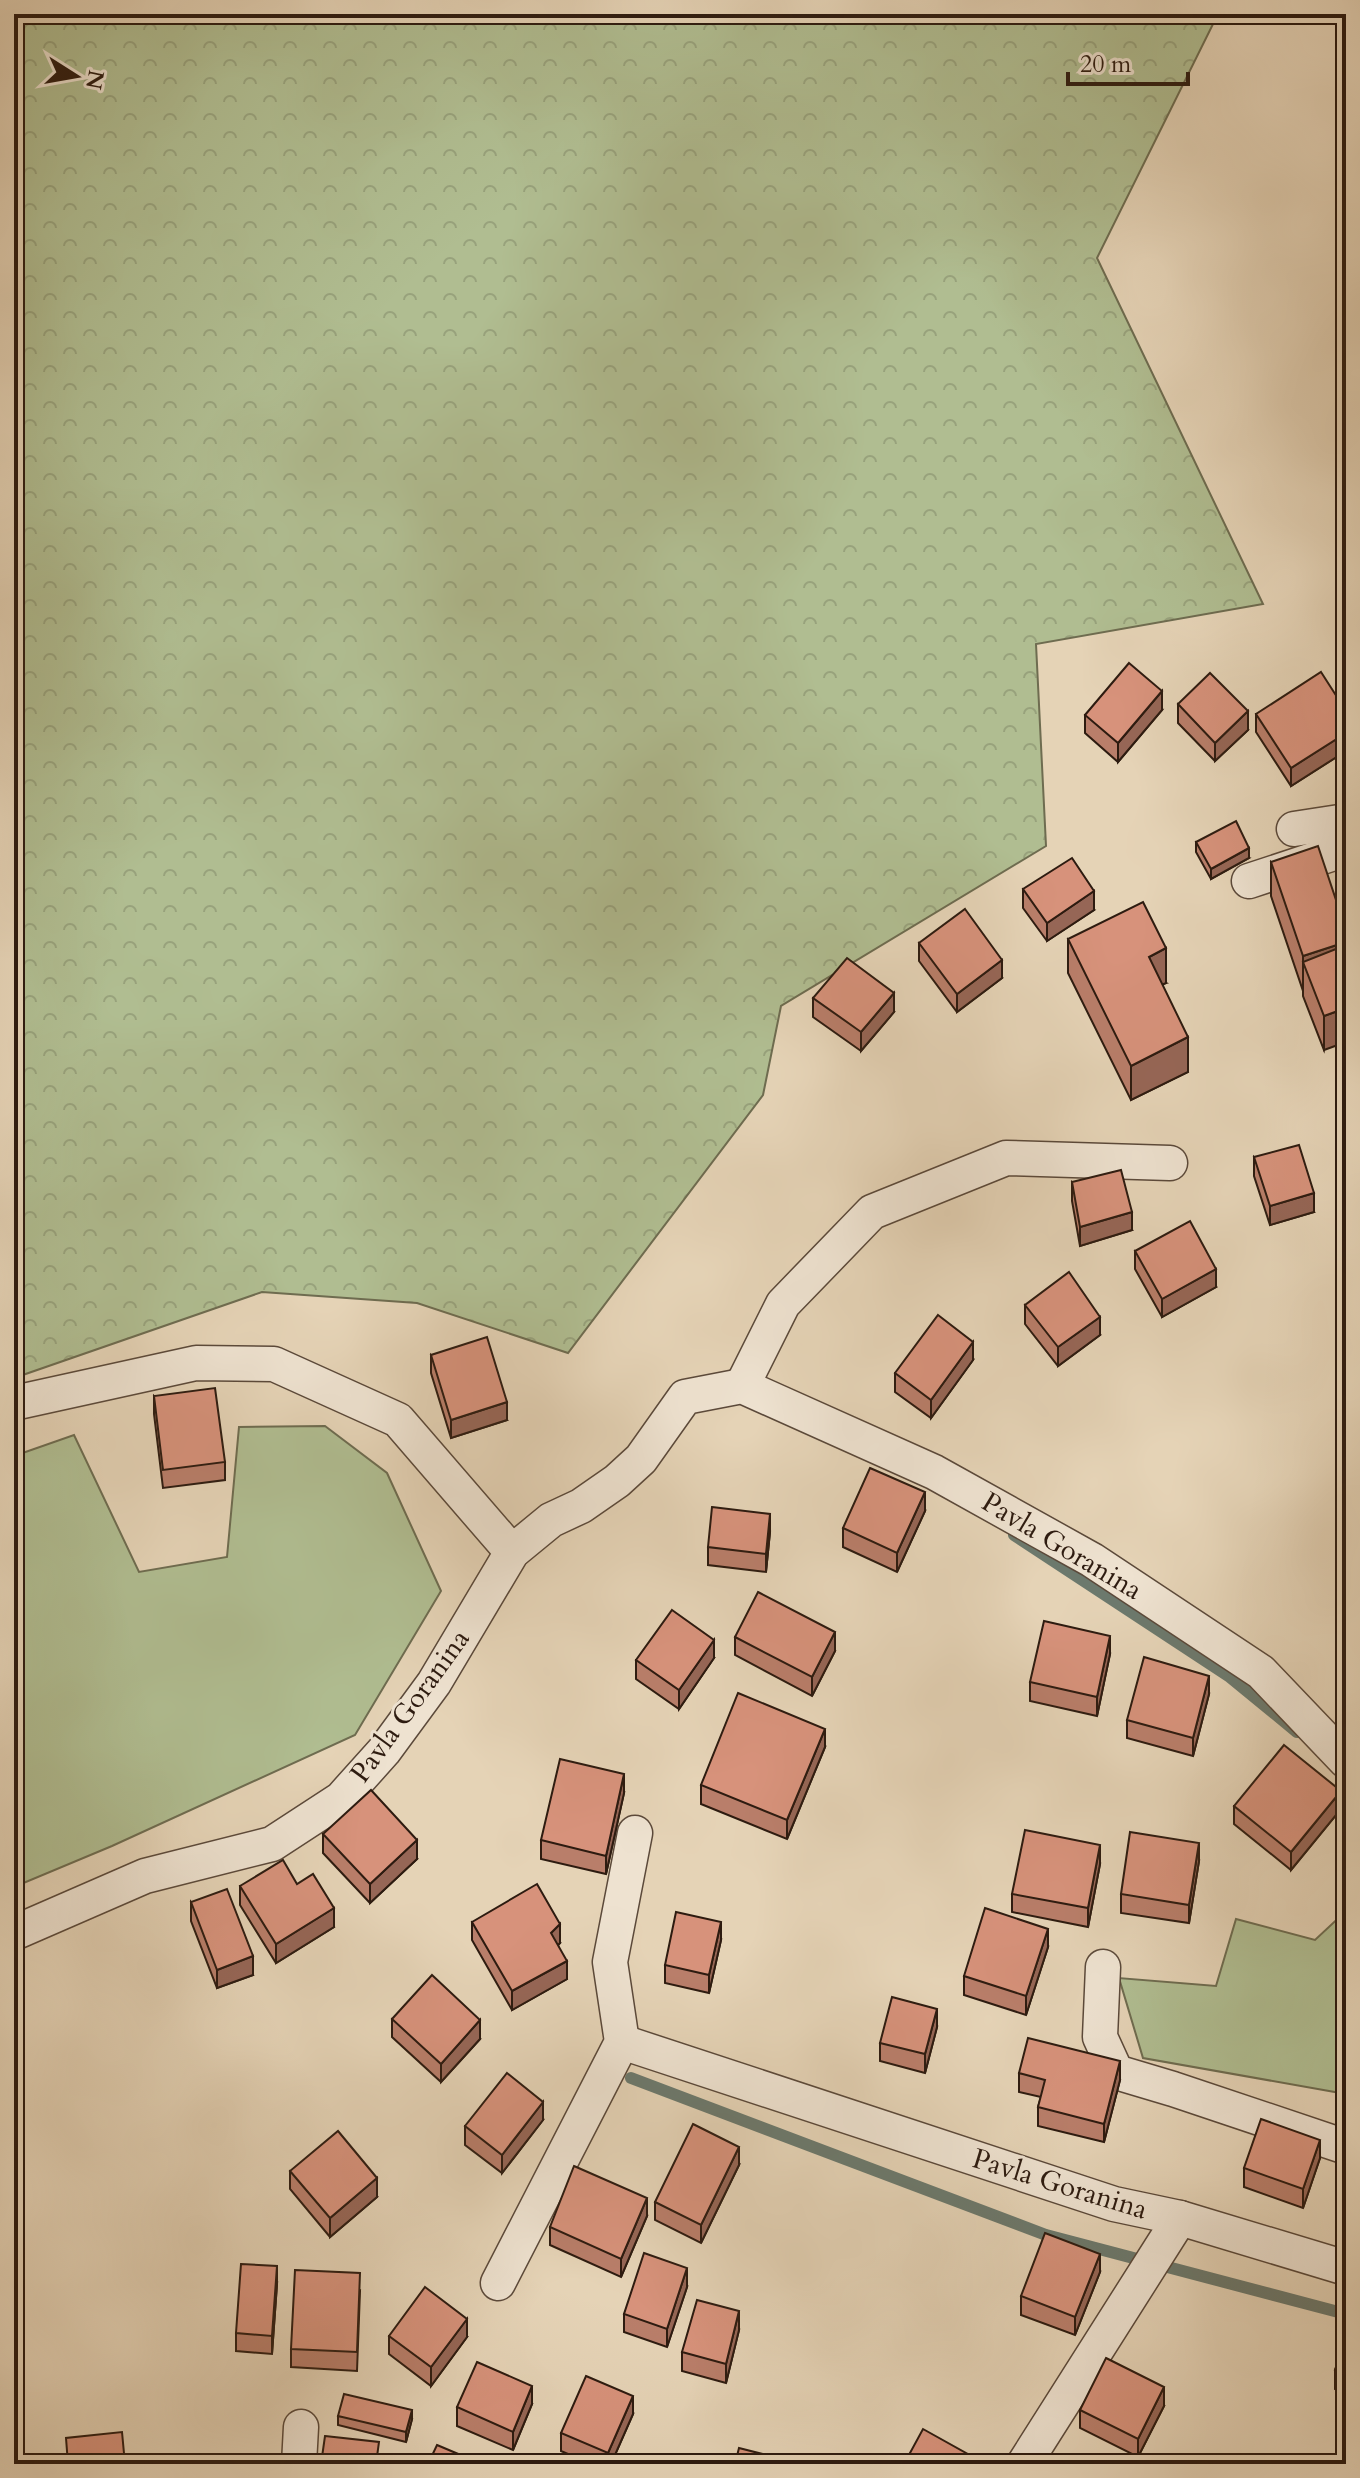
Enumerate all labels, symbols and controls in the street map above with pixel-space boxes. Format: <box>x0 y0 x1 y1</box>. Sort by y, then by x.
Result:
north arrow <box>36 36 116 116</box>
scale bar <box>1068 36 1188 86</box>
text: 20 m <box>1080 48 1132 81</box>
text: N <box>78 67 111 92</box>
street label: Pavla Goranina <box>975 1483 1149 1609</box>
street label: Pavla Goranina <box>341 1622 479 1790</box>
street label: Pavla Goranina <box>968 2139 1152 2229</box>

